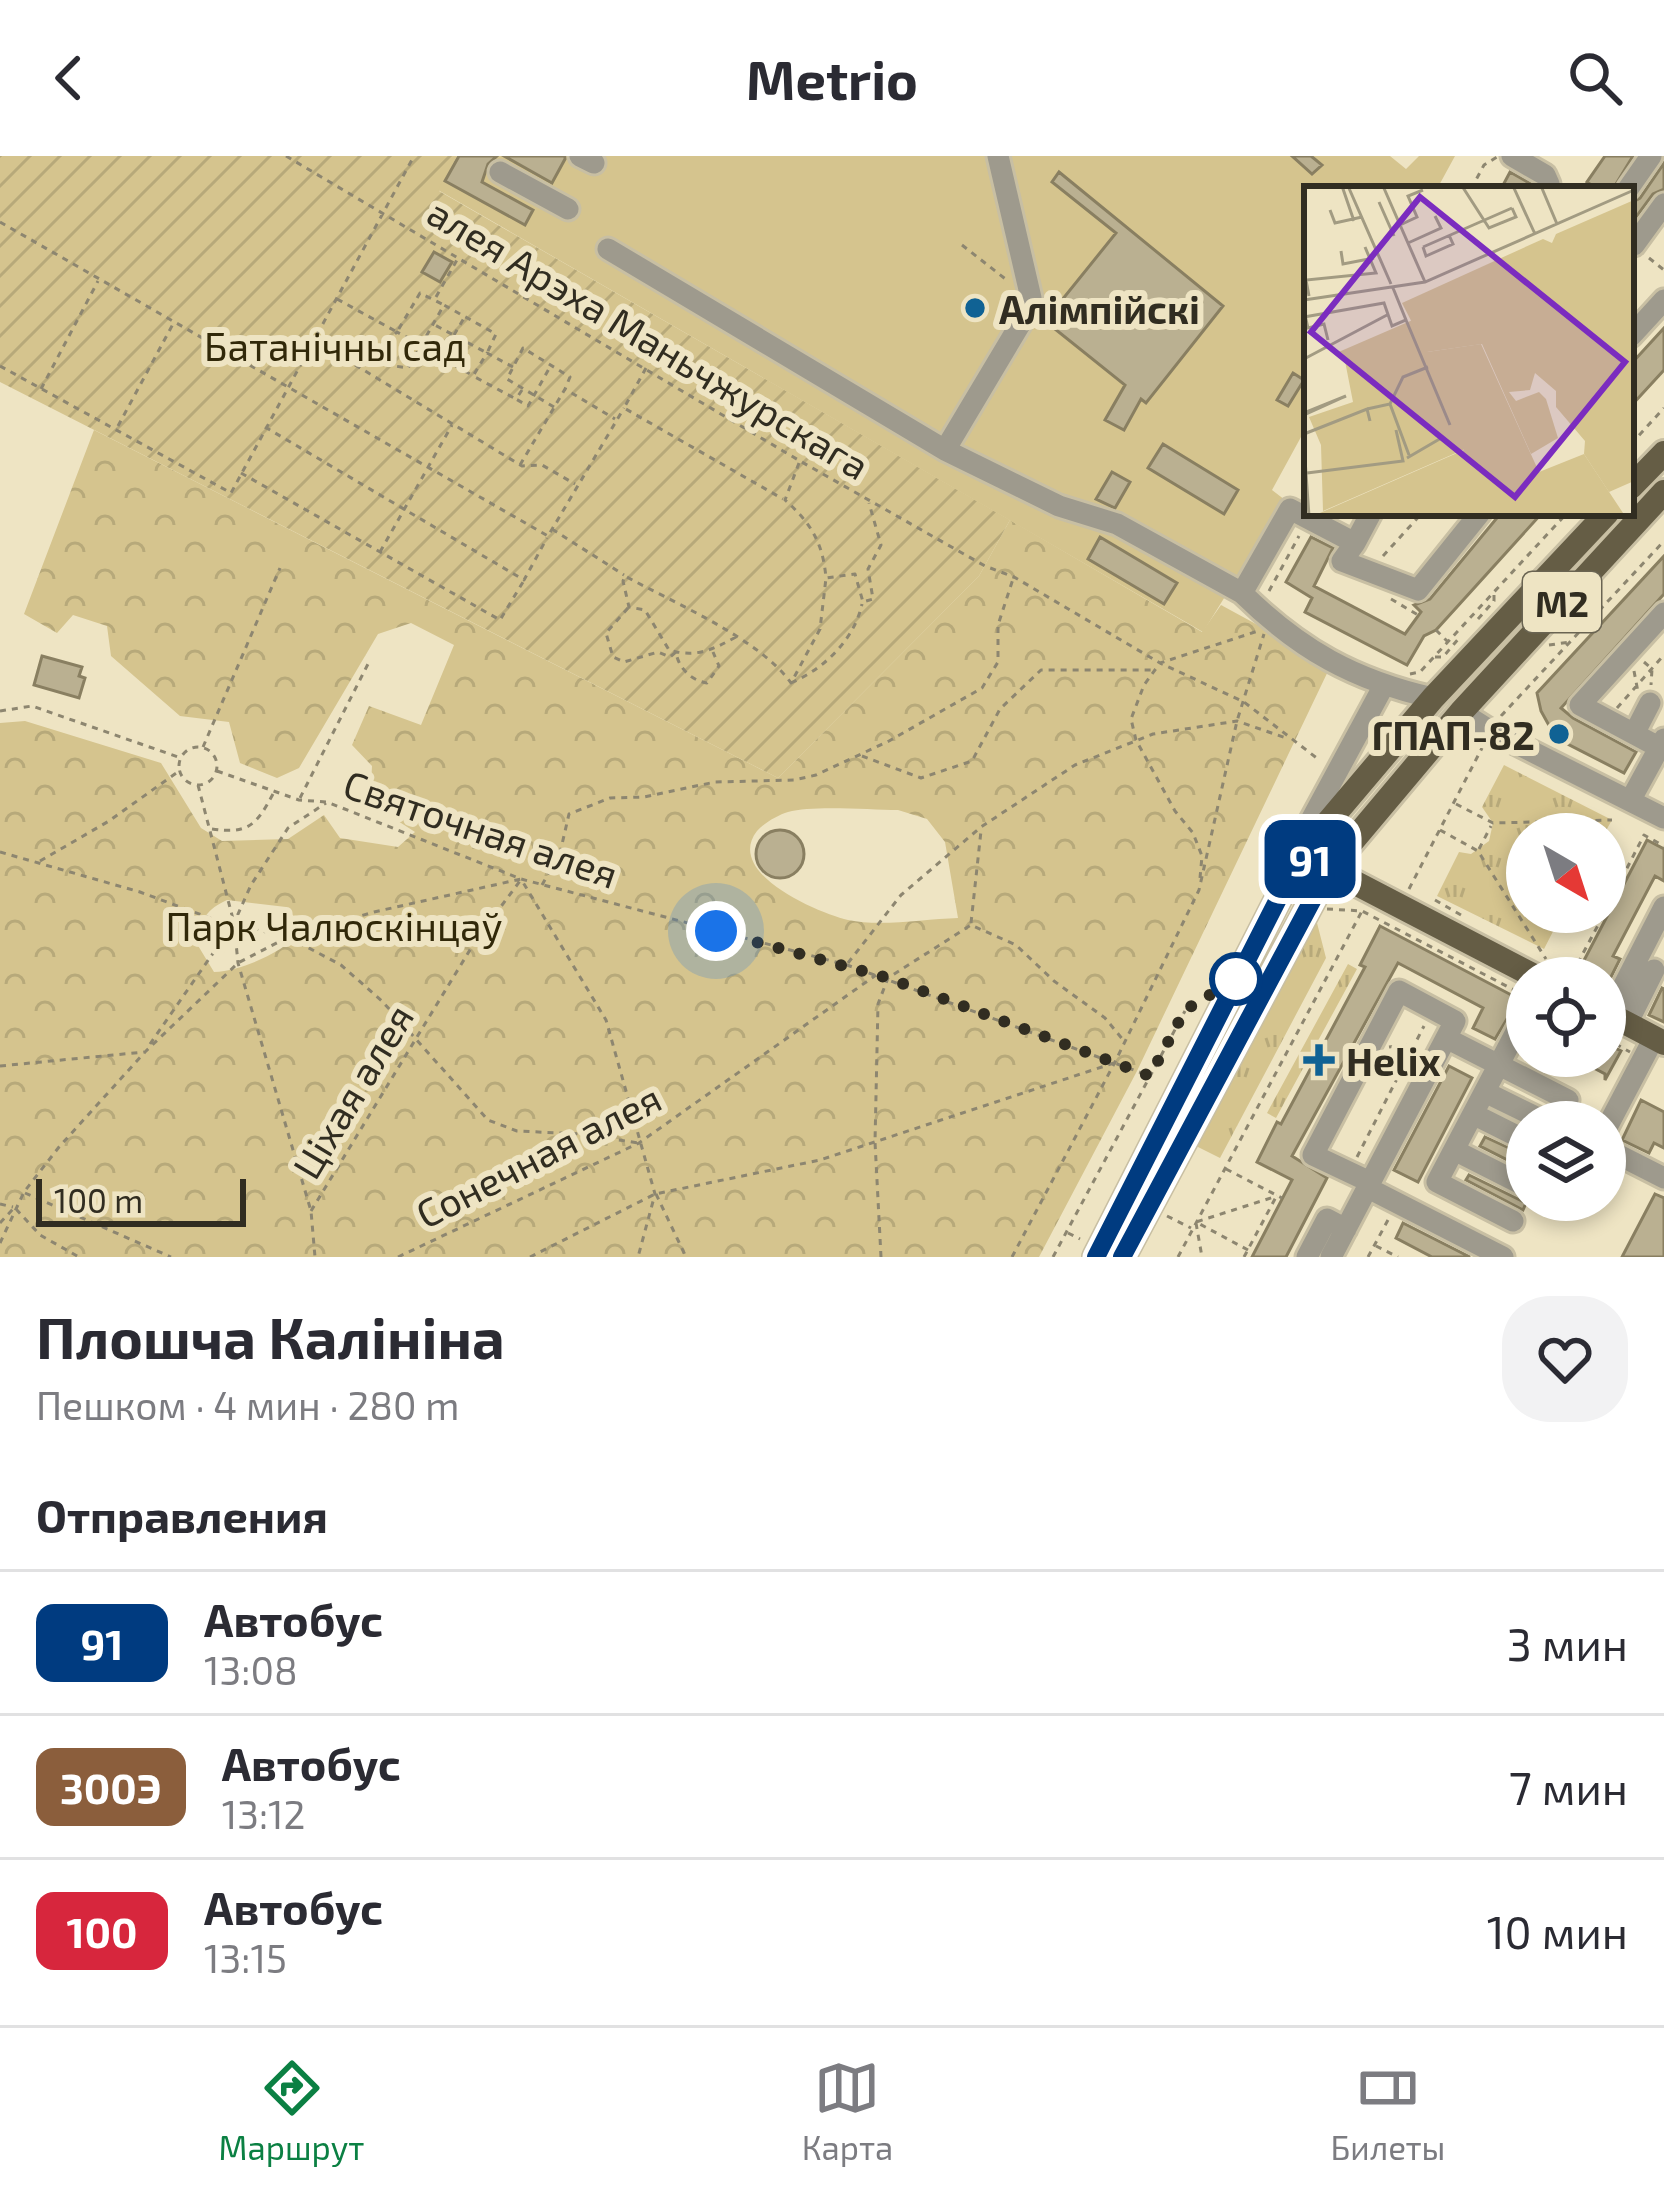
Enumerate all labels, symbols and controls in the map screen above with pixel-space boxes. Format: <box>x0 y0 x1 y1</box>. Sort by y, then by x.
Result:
icon: back <box>36 45 102 111</box>
icon: search <box>1562 45 1628 111</box>
text: Metrio <box>746 46 918 111</box>
inset map <box>1304 186 1634 516</box>
street label: алея Арэха Маньчжурскага <box>419 187 878 489</box>
place label: Алімпійскі <box>999 285 1200 332</box>
marker: Алімпійскі <box>962 295 988 321</box>
park label: Батанічны сад <box>204 322 466 369</box>
road number: М2 <box>1523 572 1601 632</box>
place label: ГПАП-82 <box>1371 711 1535 758</box>
marker: ГПАП-82 <box>1546 721 1572 747</box>
street label: Святочная алея <box>338 759 624 897</box>
north arrow <box>1506 813 1626 933</box>
map controls <box>1506 813 1626 1221</box>
line badge: 91 <box>1256 820 1364 898</box>
text: 91 <box>1289 834 1331 884</box>
your location <box>686 901 746 961</box>
park label: Парк Чалюскінцаў <box>166 902 502 950</box>
unlabelled marker <box>1211 954 1261 1004</box>
button: locate <box>1506 957 1626 1077</box>
street label: Ціхая алея <box>282 996 422 1186</box>
place label: Helix <box>1346 1037 1441 1084</box>
marker: Helix <box>1303 1044 1335 1076</box>
street label: Сонечная алея <box>408 1073 668 1237</box>
button: layers <box>1506 1101 1626 1221</box>
scale bar <box>36 1173 246 1226</box>
text: 100 m <box>54 1180 143 1220</box>
button: heart <box>1502 1296 1628 1422</box>
text: Плошча Калініна <box>36 1302 505 1370</box>
text: Пешком · 4 мин · 280 m <box>36 1381 459 1428</box>
text: Отправления <box>36 1488 328 1542</box>
text: Автобус <box>204 1592 383 1646</box>
text: 3 мин <box>1507 1616 1628 1670</box>
text: 91 <box>81 1618 123 1668</box>
text: 13:08 <box>204 1646 298 1693</box>
text: Автобус <box>222 1736 401 1790</box>
text: 7 мин <box>1509 1760 1628 1814</box>
text: 300Э <box>60 1762 162 1812</box>
text: 13:12 <box>222 1790 306 1837</box>
text: Автобус <box>204 1880 383 1934</box>
text: 10 мин <box>1487 1904 1628 1958</box>
text: 100 <box>66 1906 138 1956</box>
text: 13:15 <box>204 1934 287 1981</box>
tab: Маршрут <box>219 2055 364 2167</box>
tab: Карта <box>802 2055 893 2167</box>
tab: Билеты <box>1331 2055 1445 2167</box>

